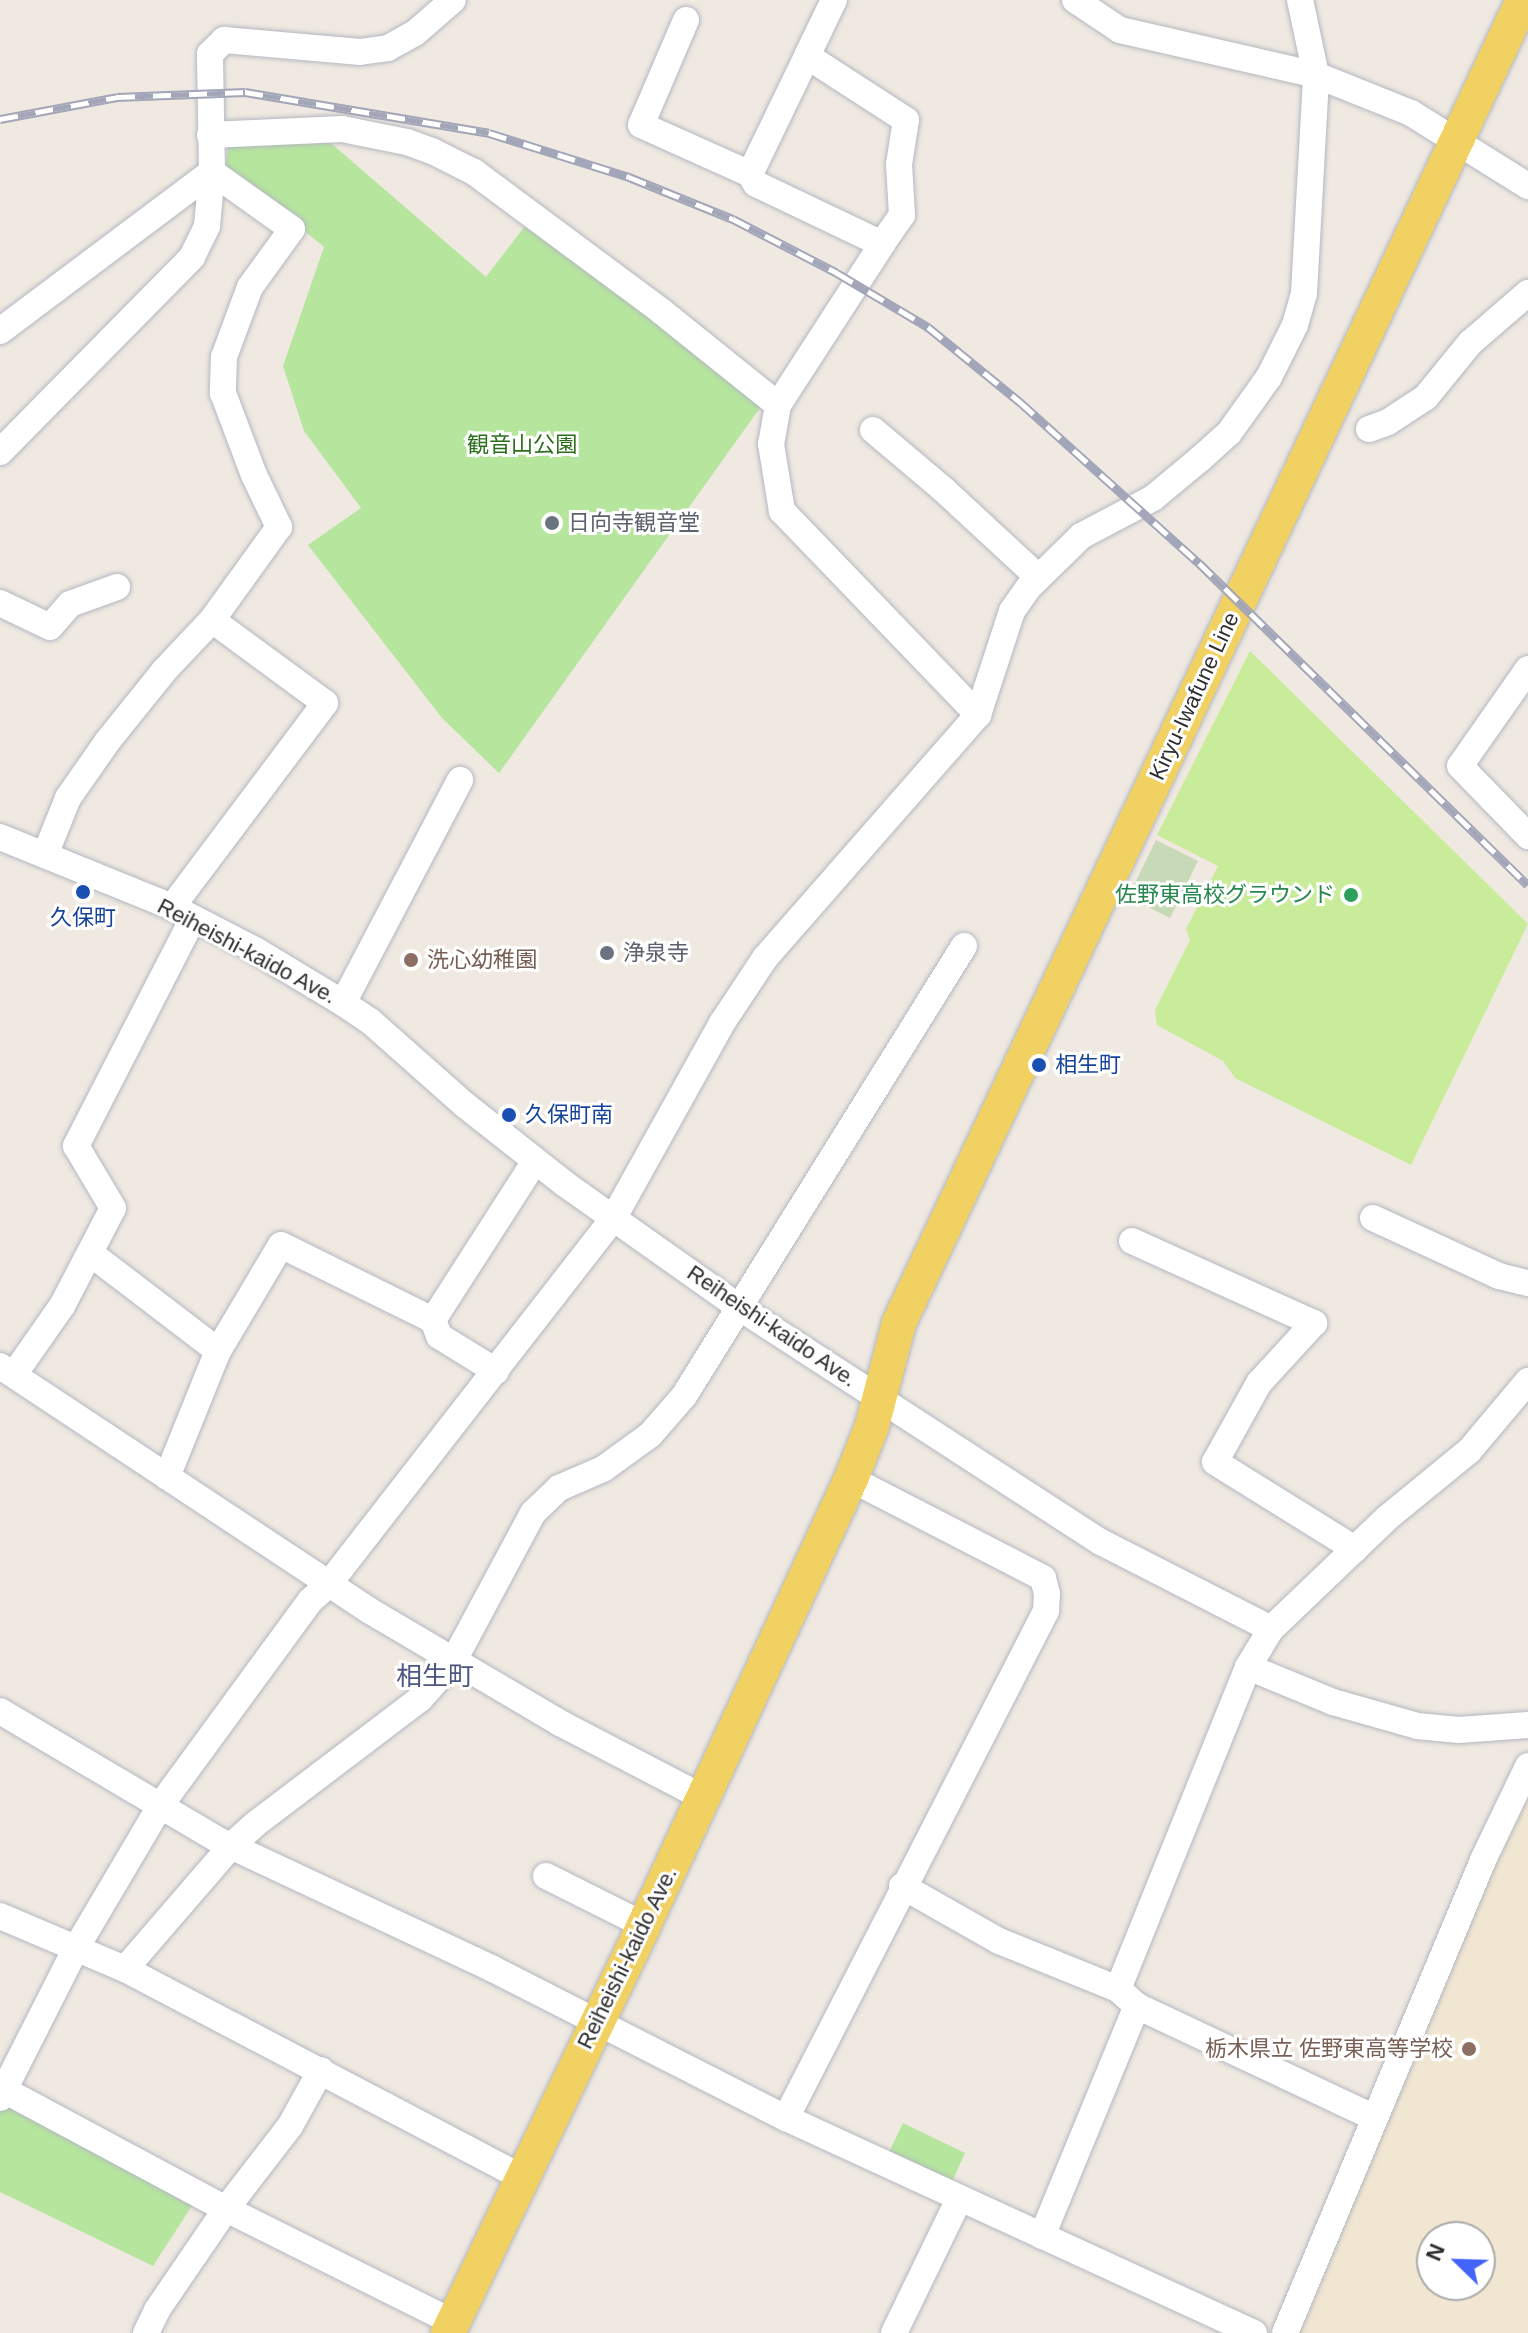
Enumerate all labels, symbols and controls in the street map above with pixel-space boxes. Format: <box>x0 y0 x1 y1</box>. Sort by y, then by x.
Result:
park label: 観音山公園 <box>467 432 577 458</box>
place label: 日向寺観音堂 <box>568 510 700 536</box>
marker: 日向寺観音堂 <box>543 514 561 532</box>
street label: Kiryu-Iwafune Line <box>1144 608 1244 784</box>
place label: 佐野東高校グラウンド <box>1115 882 1335 908</box>
marker: 久保町 <box>74 883 92 901</box>
marker: 佐野東高校グラウンド <box>1342 886 1360 904</box>
street label: Reiheishi-kaido Ave. <box>152 892 342 1010</box>
place label: 久保町 <box>50 905 116 931</box>
place label: 浄泉寺 <box>623 940 689 966</box>
marker: 浄泉寺 <box>598 944 616 962</box>
place label: 洗心幼稚園 <box>427 947 537 973</box>
marker: 洗心幼稚園 <box>402 951 420 969</box>
place label: 相生町 <box>1055 1052 1121 1078</box>
marker: 相生町 <box>1030 1056 1048 1074</box>
place label: 久保町南 <box>525 1102 613 1128</box>
marker: 久保町南 <box>500 1106 518 1124</box>
street label: Reiheishi-kaido Ave. <box>682 1259 862 1393</box>
district label: 相生町 <box>396 1661 474 1693</box>
street label: Reiheishi-kaido Ave. <box>571 1862 683 2054</box>
place label: 栃木県立 佐野東高等学校 <box>1205 2036 1453 2062</box>
marker: 栃木県立 佐野東高等学校 <box>1460 2040 1478 2058</box>
north arrow <box>1416 2221 1496 2301</box>
text: N <box>1421 2240 1450 2264</box>

